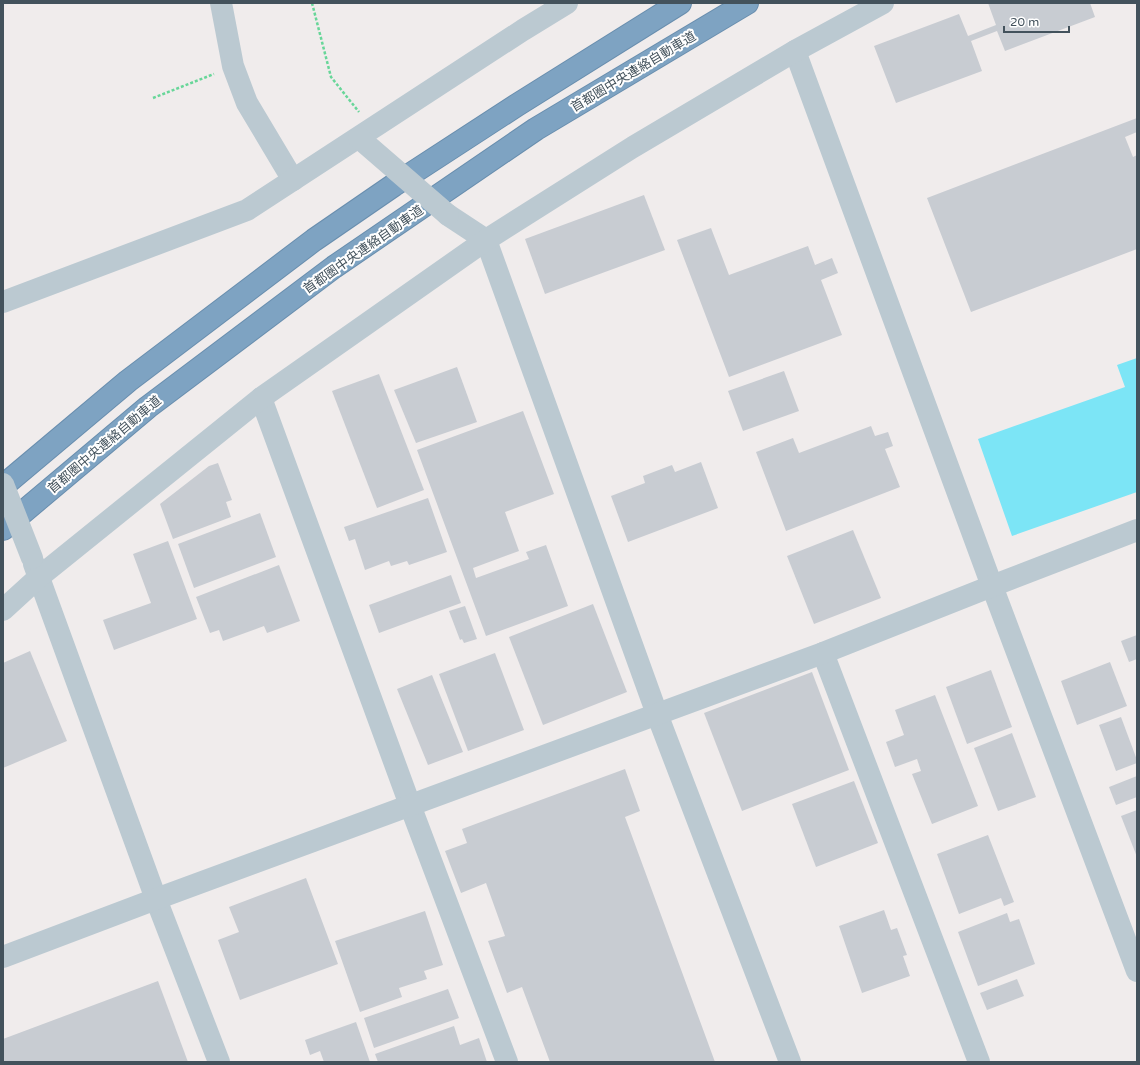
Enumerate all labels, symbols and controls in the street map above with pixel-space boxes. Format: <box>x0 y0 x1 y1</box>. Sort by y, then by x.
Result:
scale bar <box>1004 8 1069 34</box>
text: 20 m <box>1010 15 1039 29</box>
street label: 首都圏中央連絡自動車道 <box>568 28 699 116</box>
street label: 首都圏中央連絡自動車道 <box>300 202 427 297</box>
street label: 首都圏中央連絡自動車道 <box>45 393 165 497</box>

